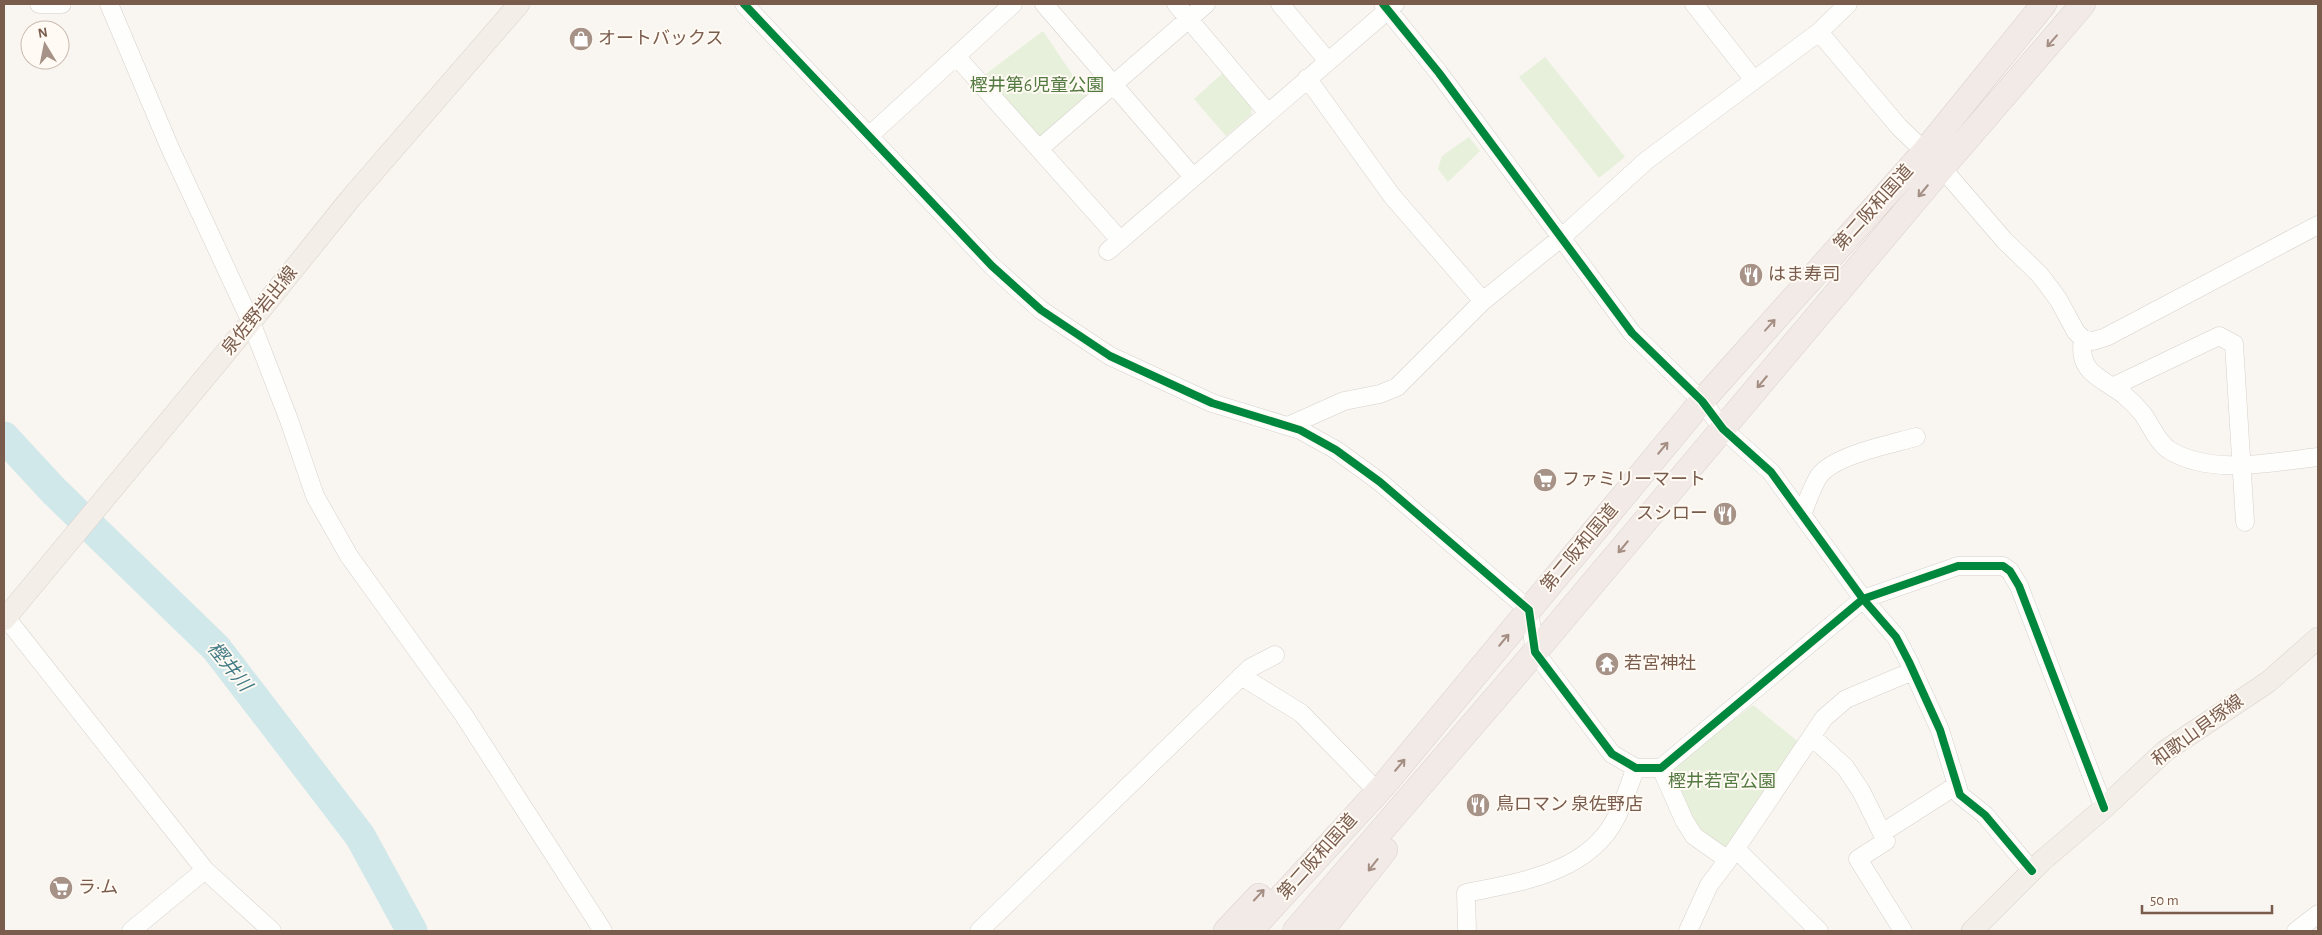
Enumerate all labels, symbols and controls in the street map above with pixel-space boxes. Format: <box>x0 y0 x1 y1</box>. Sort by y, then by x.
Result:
north arrow <box>20 20 70 70</box>
text: N <box>37 25 49 41</box>
shop icon: オートバックス <box>568 26 594 52</box>
place label: オートバックス <box>598 29 723 48</box>
one-way arrow <box>2046 34 2057 47</box>
park label: 樫井第6児童公園 <box>970 75 1104 95</box>
street label: 第二阪和国道 <box>1830 161 1917 254</box>
one-way arrow <box>1917 184 1928 197</box>
street label: 泉佐野岩出線 <box>217 262 301 359</box>
restaurant icon: はま寿司 <box>1738 262 1764 288</box>
place label: はま寿司 <box>1768 265 1840 284</box>
one-way arrow <box>1764 319 1776 332</box>
one-way arrow <box>1757 376 1768 389</box>
one-way arrow <box>1658 441 1669 454</box>
supermarket icon: ファミリーマート <box>1532 467 1558 493</box>
place label: ファミリーマート <box>1562 471 1706 489</box>
street label: 第二阪和国道 <box>1537 500 1622 595</box>
restaurant icon: スシロー <box>1712 501 1738 527</box>
place label: スシロー <box>1636 505 1708 523</box>
one-way arrow <box>1618 540 1629 553</box>
one-way arrow <box>1498 634 1509 647</box>
water label: 樫井川 <box>204 638 256 697</box>
temple icon: 若宮神社 <box>1594 651 1620 677</box>
place label: 若宮神社 <box>1624 654 1696 673</box>
street label: 和歌山貝塚線 <box>2148 690 2247 770</box>
one-way arrow <box>1394 759 1406 772</box>
park label: 樫井若宮公園 <box>1668 771 1776 791</box>
restaurant icon: 鳥ロマン 泉佐野店 <box>1465 792 1491 818</box>
place label: 鳥ロマン 泉佐野店 <box>1496 794 1643 814</box>
street label: 第二阪和国道 <box>1274 810 1361 903</box>
one-way arrow <box>1368 858 1378 872</box>
supermarket icon: ラ•ム <box>48 875 74 901</box>
place label: ラ•ム <box>78 879 118 897</box>
scale bar <box>2142 882 2272 914</box>
one-way arrow <box>1253 889 1265 902</box>
text: 50 m <box>2150 893 2179 908</box>

